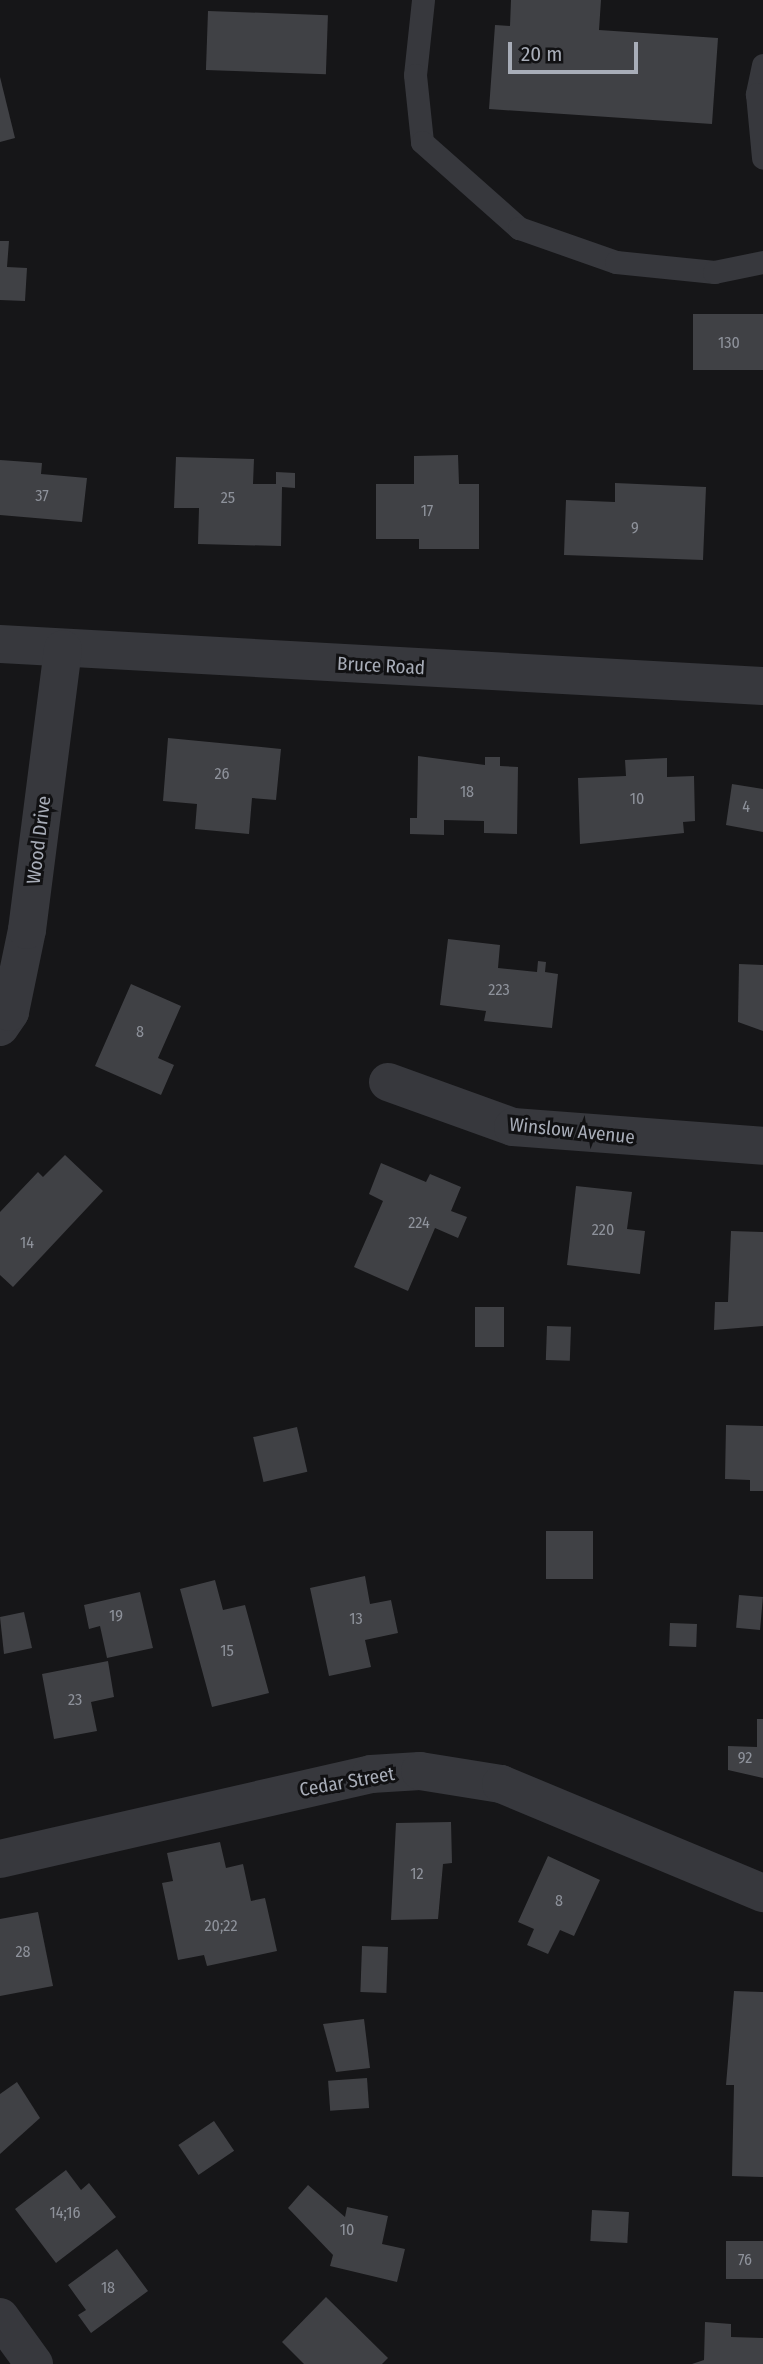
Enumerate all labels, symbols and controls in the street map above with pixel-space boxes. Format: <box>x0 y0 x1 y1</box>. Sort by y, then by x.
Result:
scale bar <box>511 28 640 72</box>
text: 20 m <box>521 41 562 67</box>
house number: 130 <box>718 333 740 353</box>
house number: 37 <box>35 486 49 506</box>
house number: 25 <box>221 488 235 508</box>
house number: 17 <box>421 501 433 521</box>
house number: 9 <box>631 518 639 538</box>
street label: Bruce Road <box>336 652 426 680</box>
house number: 26 <box>215 764 229 784</box>
house number: 18 <box>460 782 474 802</box>
house number: 10 <box>630 789 644 809</box>
street label: Wood Drive <box>22 794 56 886</box>
house number: 4 <box>742 797 750 817</box>
house number: 223 <box>488 980 510 1000</box>
house number: 8 <box>136 1022 144 1042</box>
street label: Winslow Avenue <box>508 1113 636 1149</box>
house number: 224 <box>408 1213 430 1233</box>
house number: 220 <box>592 1220 614 1240</box>
house number: 14 <box>20 1233 34 1253</box>
house number: 19 <box>109 1606 123 1626</box>
house number: 13 <box>349 1609 363 1629</box>
house number: 15 <box>220 1641 234 1661</box>
house number: 23 <box>68 1690 82 1710</box>
house number: 92 <box>738 1748 752 1768</box>
street label: Cedar Street <box>298 1762 396 1802</box>
house number: 12 <box>410 1864 424 1884</box>
house number: 8 <box>555 1891 563 1911</box>
house number: 20;22 <box>205 1916 237 1936</box>
house number: 28 <box>15 1942 31 1962</box>
house number: 14;16 <box>50 2203 80 2223</box>
house number: 10 <box>340 2220 354 2240</box>
house number: 76 <box>738 2250 752 2270</box>
house number: 18 <box>101 2278 115 2298</box>

